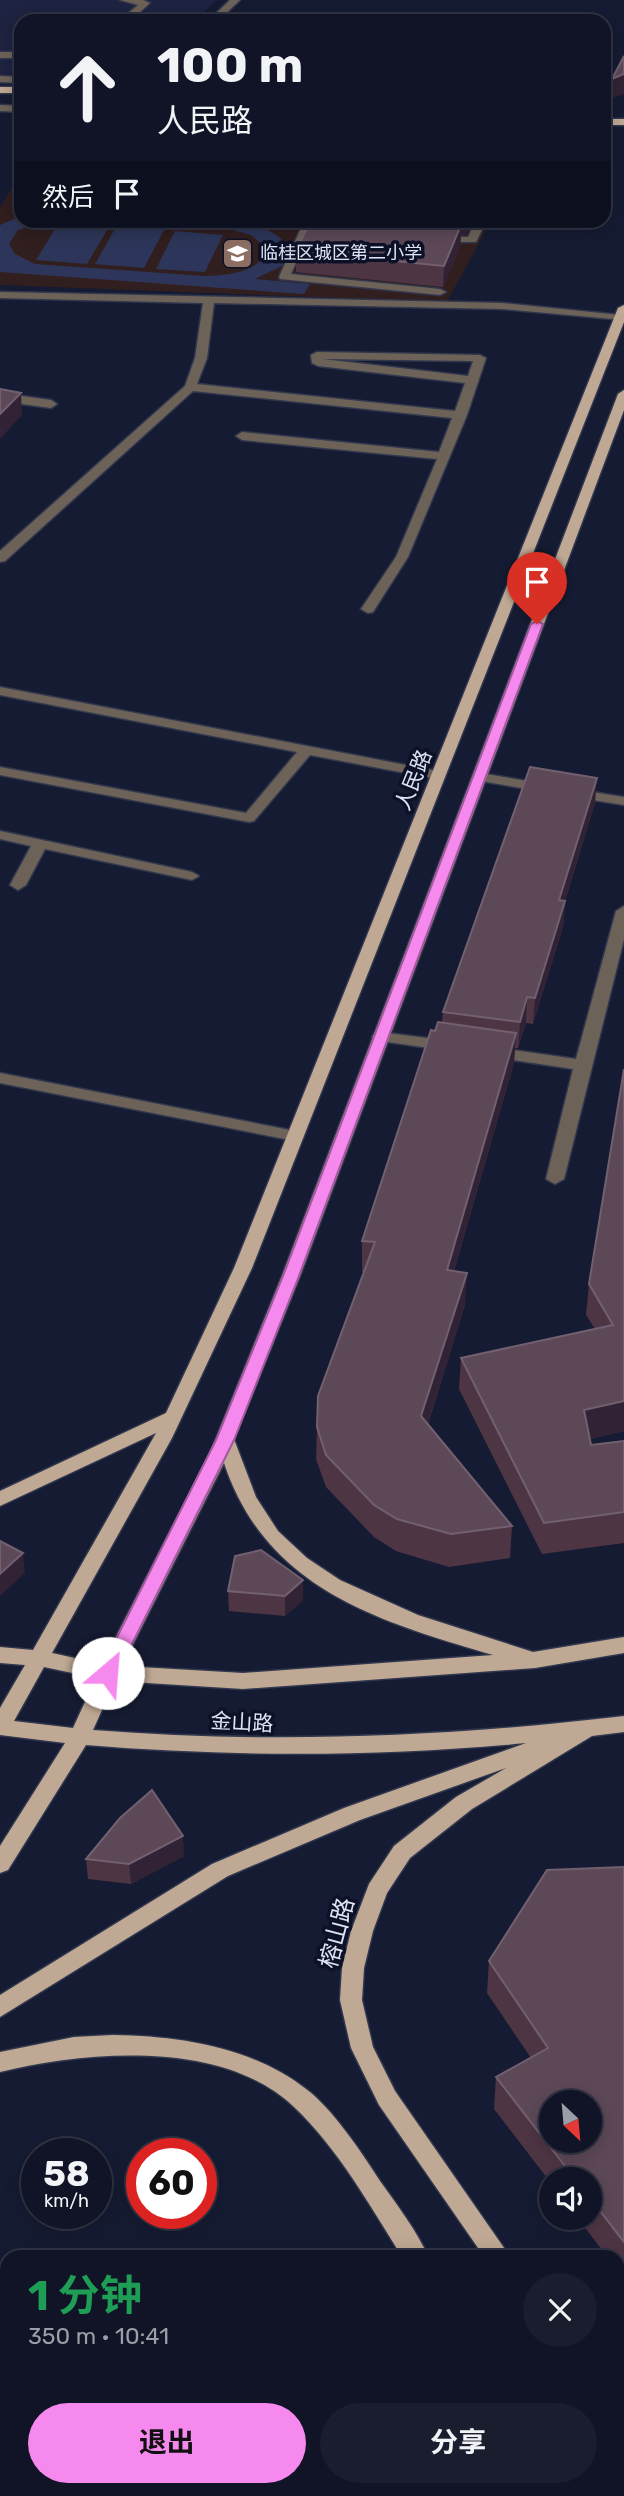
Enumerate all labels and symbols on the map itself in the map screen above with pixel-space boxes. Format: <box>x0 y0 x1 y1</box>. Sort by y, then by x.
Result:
school or university icon: 临桂区城区第二小学 <box>220 236 254 270</box>
place label: 临桂区城区第二小学 <box>260 242 422 264</box>
pin <box>507 552 567 624</box>
street label: 人民路 <box>390 746 436 814</box>
position arrow <box>71 1636 145 1710</box>
street label: 金山路 <box>210 1708 274 1736</box>
street label: 榕山路 <box>314 1895 360 1971</box>
north arrow <box>539 2090 602 2152</box>
speed limit sign: 60 <box>126 2138 217 2229</box>

